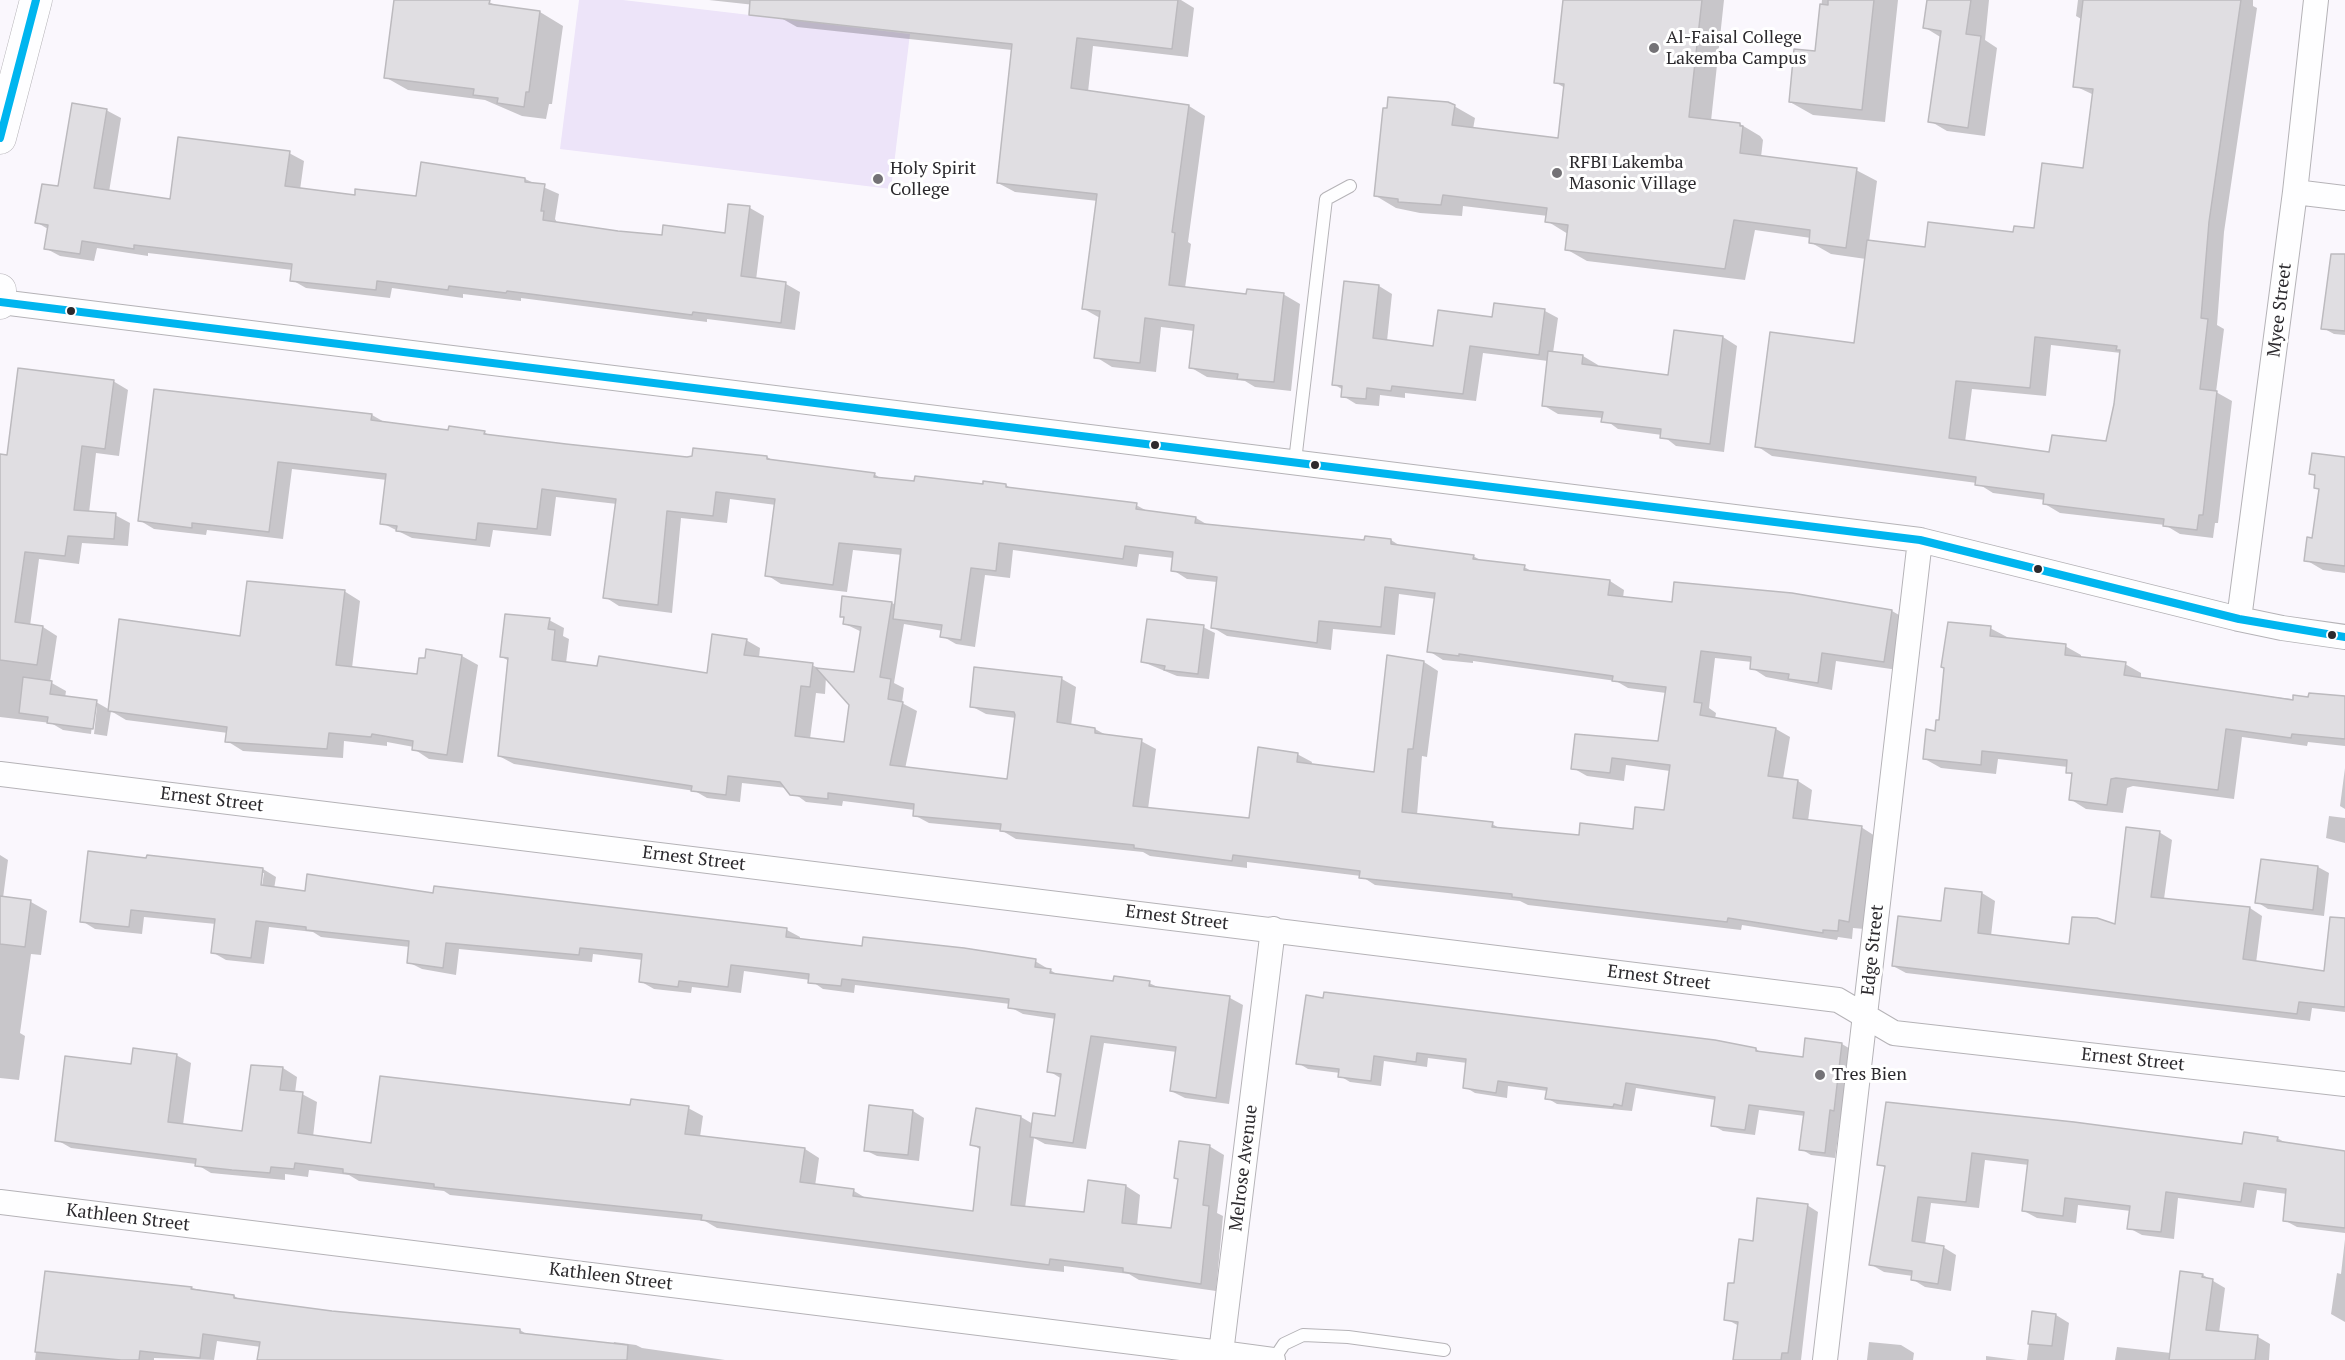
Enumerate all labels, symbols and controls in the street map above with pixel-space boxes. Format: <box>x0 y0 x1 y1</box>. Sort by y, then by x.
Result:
place label: Al-Faisal College Lakemba Campus <box>1666 27 1806 70</box>
marker: Al-Faisal College Lakemba Campus <box>1647 41 1661 55</box>
place label: RFBI Lakemba Masonic Village <box>1569 152 1696 195</box>
place label: Holy Spirit College <box>890 158 976 201</box>
marker: RFBI Lakemba Masonic Village <box>1550 166 1564 180</box>
marker: Holy Spirit College <box>871 172 885 186</box>
street label: Myee Street <box>2263 262 2297 358</box>
unlabelled marker <box>65 305 77 317</box>
unlabelled marker <box>1149 439 1161 451</box>
unlabelled marker <box>1309 459 1321 471</box>
unlabelled marker <box>2032 563 2044 575</box>
unlabelled marker <box>2326 629 2338 641</box>
street label: Ernest Street <box>159 783 265 817</box>
street label: Ernest Street <box>641 842 747 876</box>
street label: Ernest Street <box>1124 901 1230 935</box>
street label: Edge Street <box>1857 903 1889 997</box>
street label: Ernest Street <box>1606 961 1712 995</box>
street label: Ernest Street <box>2080 1044 2186 1076</box>
place label: Tres Bien <box>1832 1064 1907 1086</box>
marker: Tres Bien <box>1813 1068 1827 1082</box>
street label: Melrose Avenue <box>1226 1104 1262 1232</box>
street label: Kathleen Street <box>65 1200 191 1236</box>
street label: Kathleen Street <box>548 1259 674 1295</box>

